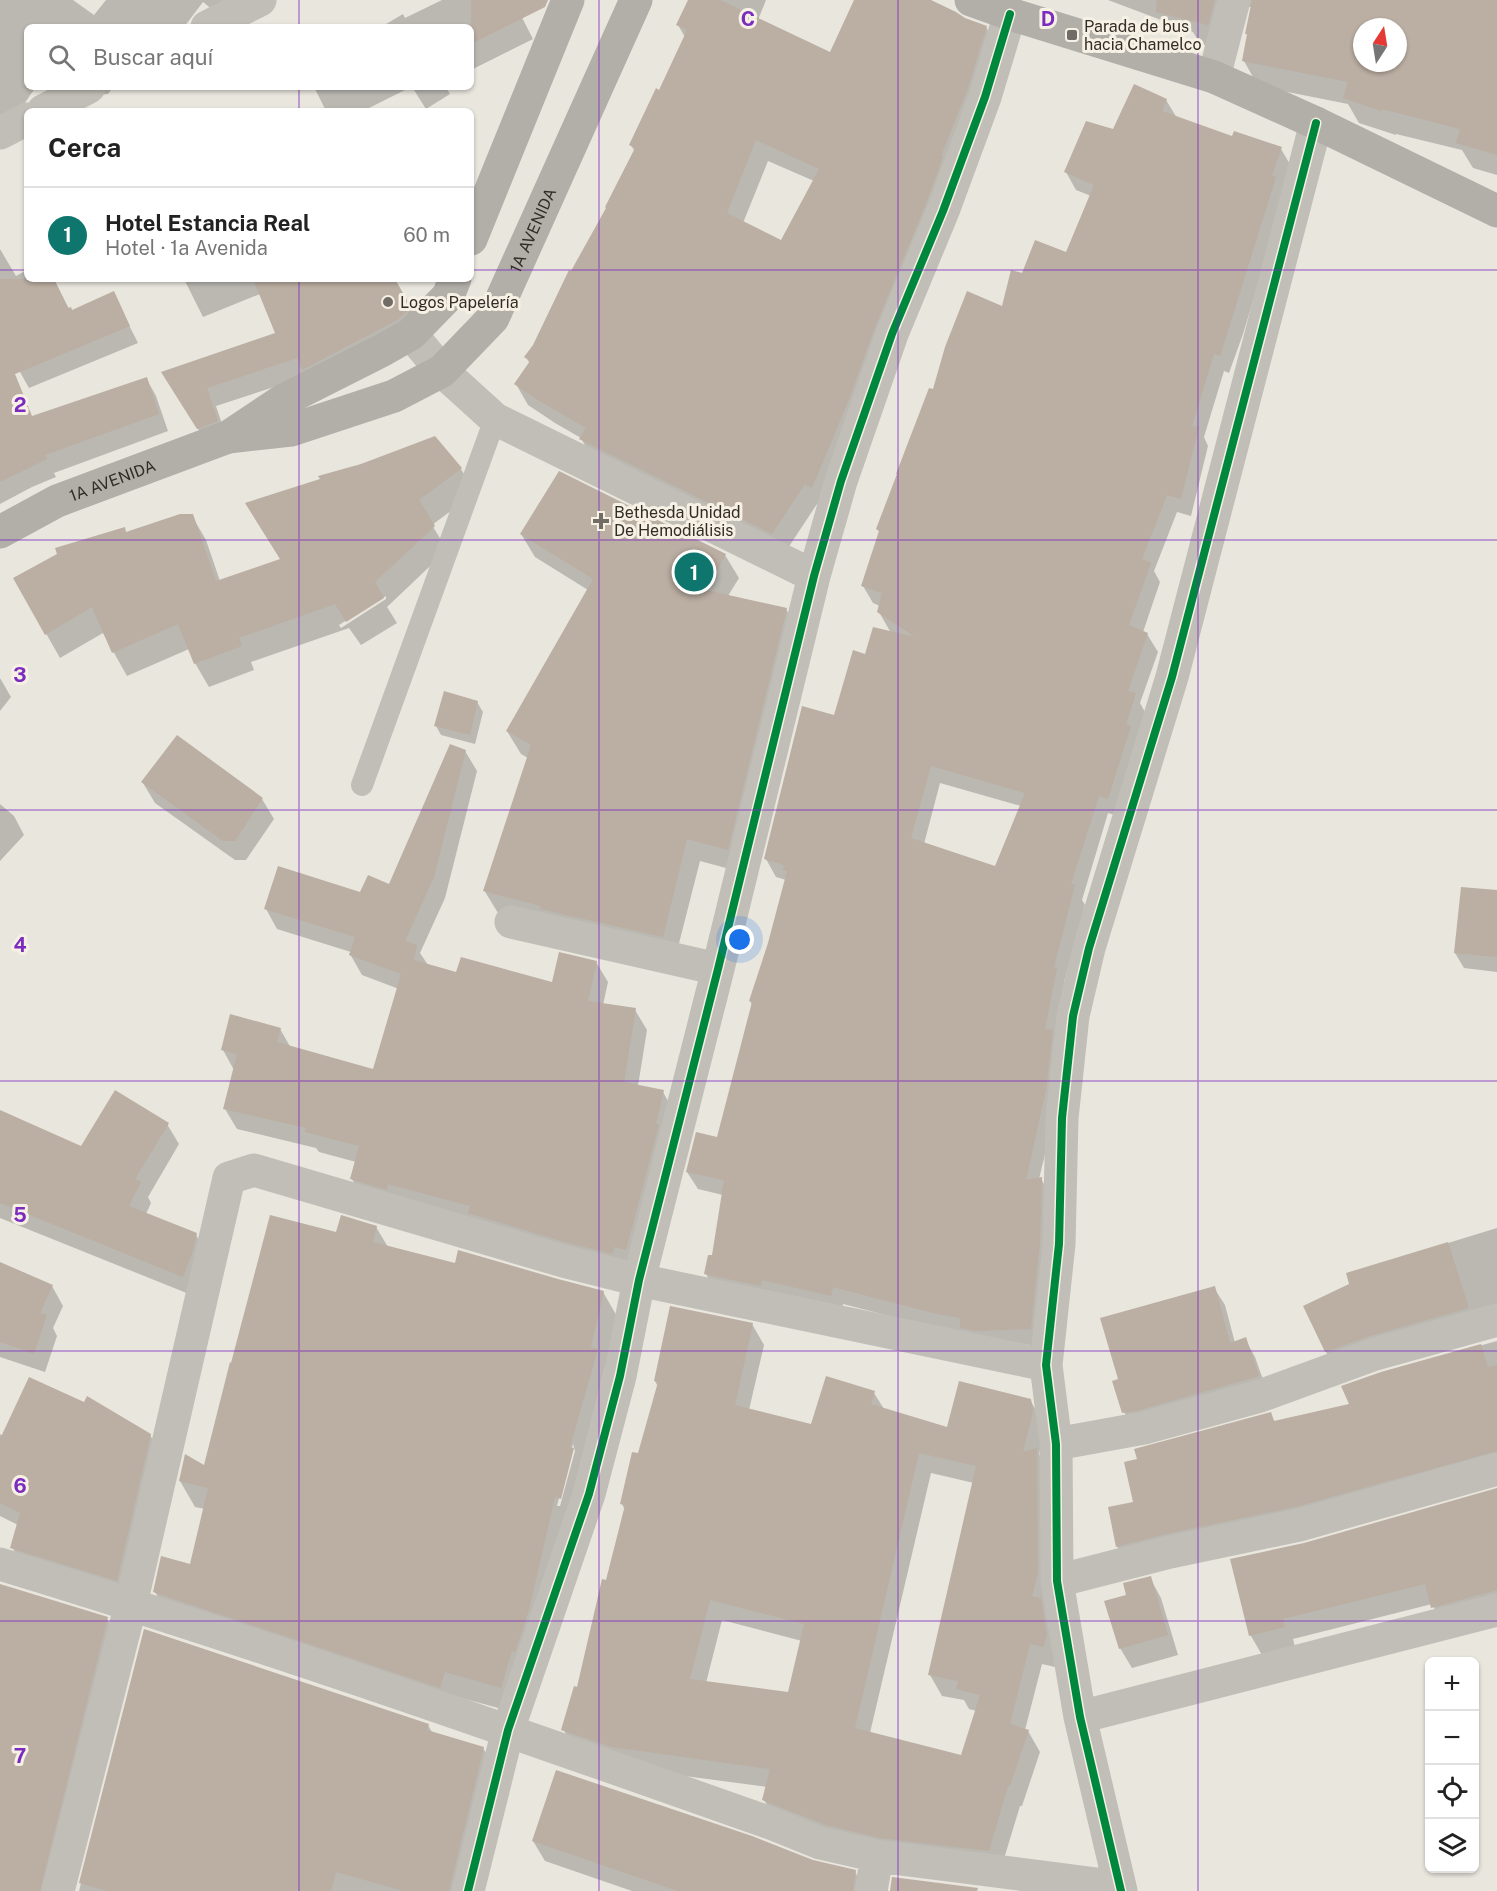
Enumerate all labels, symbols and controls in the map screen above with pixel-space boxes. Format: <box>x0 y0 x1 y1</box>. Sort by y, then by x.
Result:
text: C <box>741 7 755 31</box>
text: D <box>1041 7 1055 31</box>
place label: Parada de bus hacia Chamelco <box>1084 17 1201 54</box>
north arrow <box>1353 18 1407 72</box>
search box <box>24 24 474 90</box>
marker: Parada de bus hacia Chamelco <box>1065 28 1079 42</box>
icon: search <box>45 41 78 74</box>
text: Buscar aquí <box>93 44 213 70</box>
text: Cerca <box>48 132 121 163</box>
street label: 1A AVENIDA <box>505 185 560 275</box>
text: Hotel Estancia Real <box>105 210 310 236</box>
text: 1 <box>63 223 72 247</box>
text: 60 m <box>403 223 450 247</box>
text: Hotel · 1a Avenida <box>105 236 268 260</box>
place label: Logos Papelería <box>400 293 519 312</box>
marker: Logos Papelería <box>381 295 395 309</box>
text: 2 <box>14 393 26 417</box>
street label: 1A AVENIDA <box>67 455 158 505</box>
place label: Bethesda Unidad De Hemodiálisis <box>614 503 741 540</box>
marker: Bethesda Unidad De Hemodiálisis <box>592 512 610 530</box>
pin: 1 <box>674 550 714 594</box>
text: 3 <box>13 663 27 687</box>
your location <box>725 925 754 954</box>
text: 4 <box>13 933 27 957</box>
text: 5 <box>13 1203 27 1227</box>
text: 6 <box>13 1474 27 1498</box>
map controls <box>1425 1657 1479 1873</box>
button: + <box>1425 1657 1479 1711</box>
button: − <box>1425 1711 1479 1765</box>
text: 7 <box>14 1744 26 1768</box>
button: locate <box>1425 1765 1479 1819</box>
button: layers <box>1425 1819 1479 1873</box>

